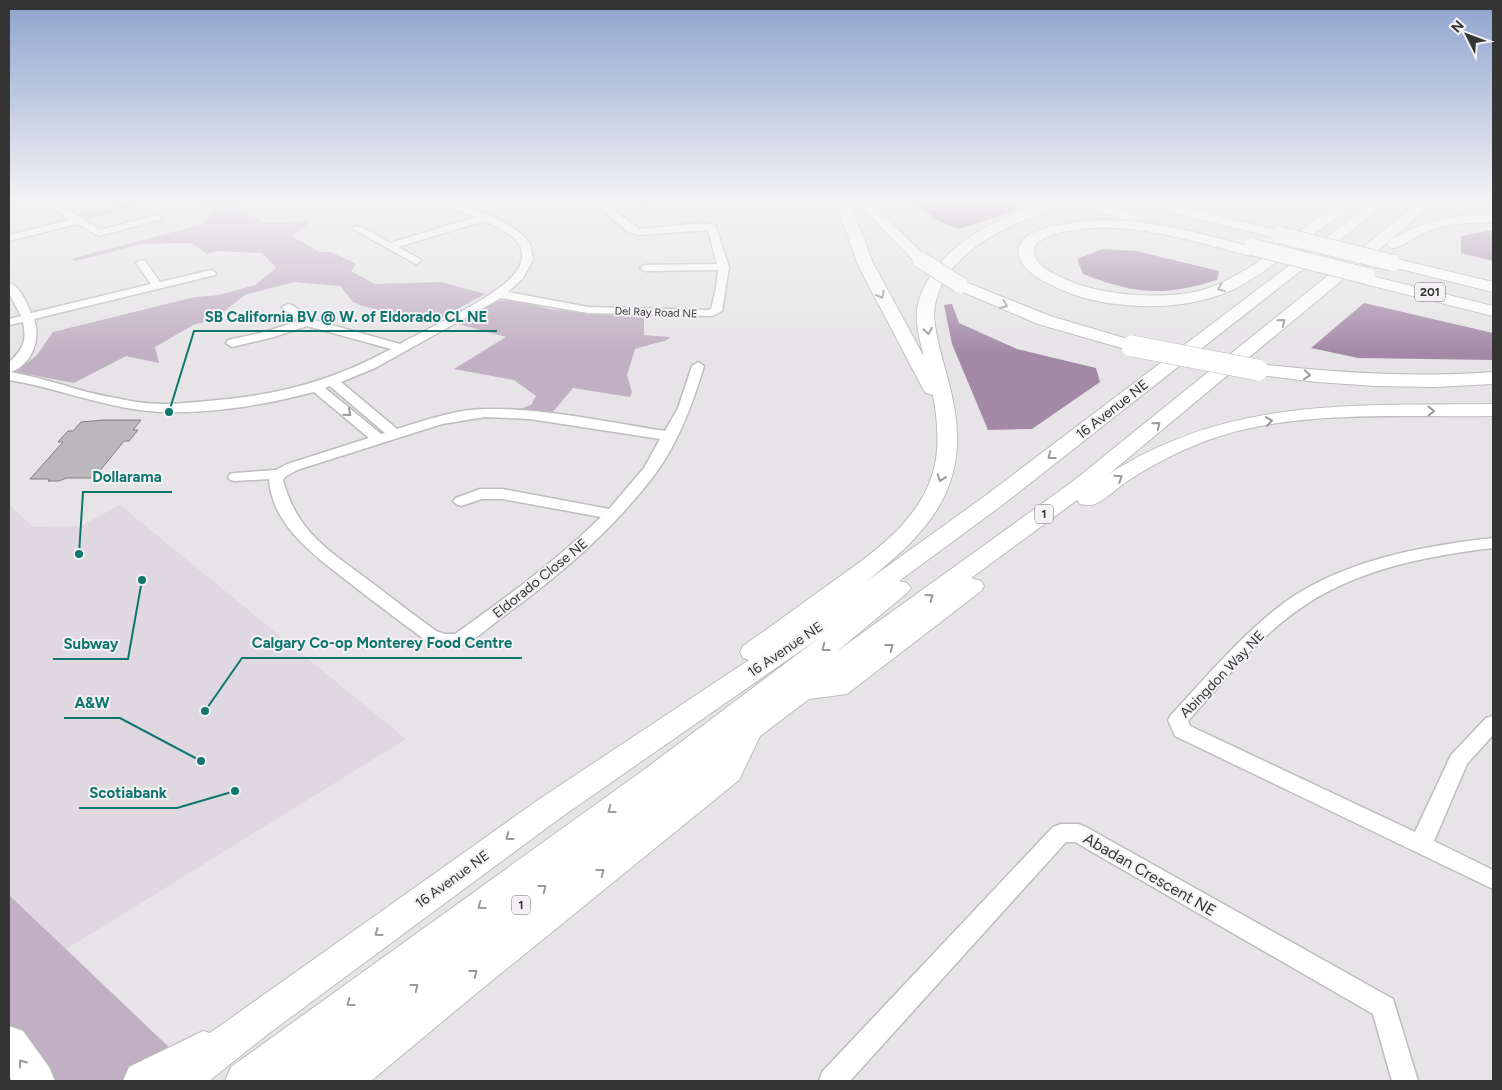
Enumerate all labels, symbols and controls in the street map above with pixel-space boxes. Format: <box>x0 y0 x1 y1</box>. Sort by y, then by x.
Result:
north arrow <box>1442 10 1492 60</box>
text: N <box>1448 17 1468 36</box>
one-way arrow <box>1217 282 1226 293</box>
road number: 201 <box>1415 282 1445 302</box>
one-way arrow <box>875 290 885 299</box>
one-way arrow <box>999 299 1008 309</box>
callout: SB California BV @ W. of Eldorado CL NE <box>194 301 497 331</box>
street label: Del Ray Road NE <box>614 305 698 320</box>
text: SB California BV @ W. of Eldorado CL NE <box>205 308 487 326</box>
one-way arrow <box>1276 319 1285 327</box>
one-way arrow <box>923 327 933 336</box>
one-way arrow <box>1303 369 1311 380</box>
street label: 16 Avenue NE <box>1073 376 1152 443</box>
one-way arrow <box>1428 406 1436 417</box>
one-way arrow <box>342 408 351 416</box>
one-way arrow <box>1265 416 1274 426</box>
one-way arrow <box>1151 421 1160 430</box>
one-way arrow <box>1048 450 1057 458</box>
callout: Dollarama <box>83 462 172 492</box>
text: Dollarama <box>92 468 162 486</box>
one-way arrow <box>937 473 947 482</box>
one-way arrow <box>1113 475 1123 484</box>
road number: 1 <box>1035 504 1053 524</box>
street label: Eldorado Close NE <box>489 535 591 622</box>
one-way arrow <box>924 594 934 603</box>
street label: 16 Avenue NE <box>744 618 826 681</box>
street label: Abingdon Way NE <box>1177 627 1268 721</box>
callout: Calgary Co-op Monterey Food Centre <box>242 628 522 658</box>
callout: Subway <box>53 629 128 659</box>
text: Calgary Co-op Monterey Food Centre <box>252 634 513 652</box>
text: Subway <box>64 635 119 653</box>
one-way arrow <box>821 643 830 652</box>
one-way arrow <box>884 645 893 653</box>
callout: A&W <box>64 688 120 718</box>
text: A&W <box>74 694 110 712</box>
callout: Scotiabank <box>79 778 177 808</box>
text: Scotiabank <box>89 784 167 802</box>
one-way arrow <box>607 804 617 813</box>
street label: Abadan Crescent NE <box>1080 829 1219 920</box>
one-way arrow <box>505 831 515 840</box>
street label: 16 Avenue NE <box>412 847 493 912</box>
one-way arrow <box>595 869 604 877</box>
one-way arrow <box>537 885 546 893</box>
road number: 1 <box>512 896 530 914</box>
one-way arrow <box>477 900 487 909</box>
one-way arrow <box>374 927 384 936</box>
one-way arrow <box>468 970 478 979</box>
one-way arrow <box>409 984 419 993</box>
one-way arrow <box>347 997 356 1005</box>
one-way arrow <box>19 1059 28 1069</box>

